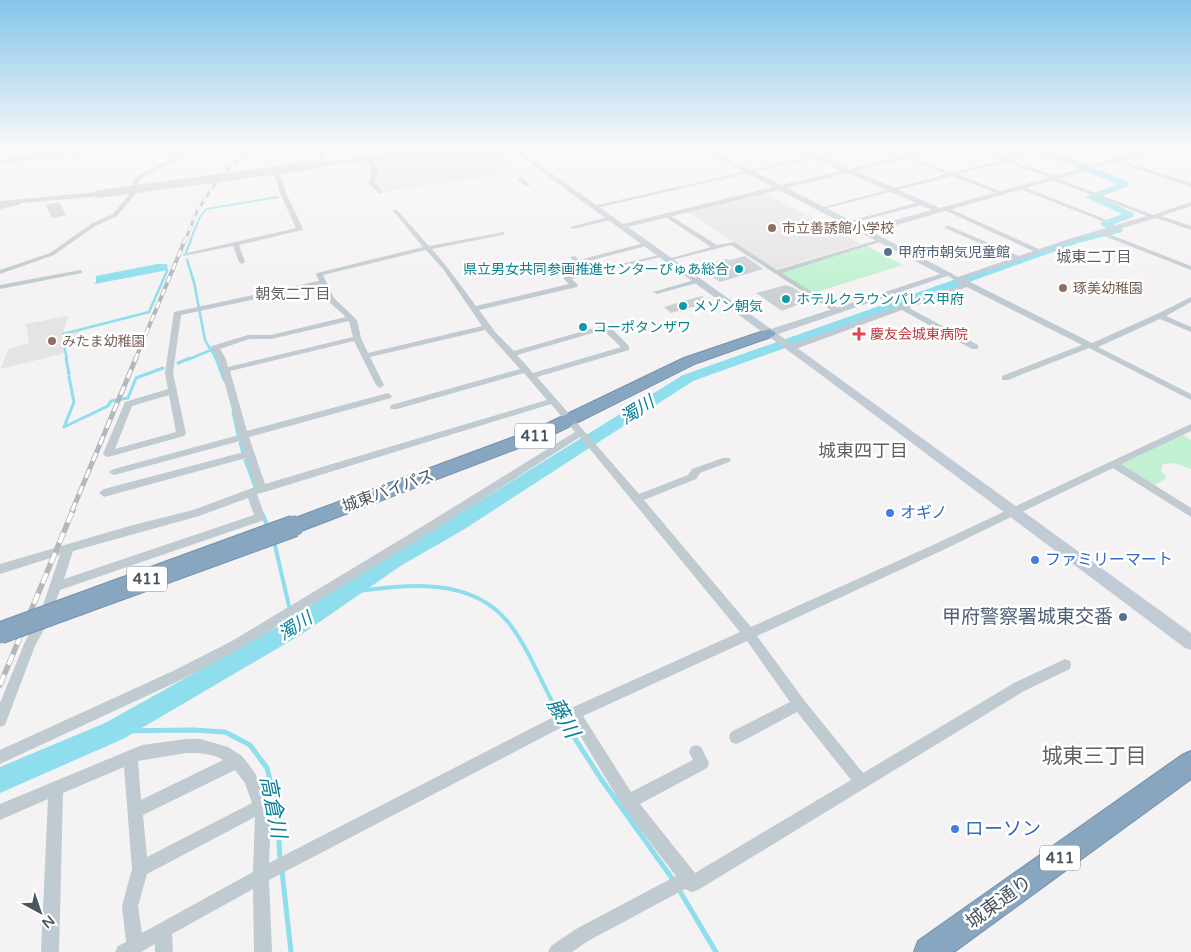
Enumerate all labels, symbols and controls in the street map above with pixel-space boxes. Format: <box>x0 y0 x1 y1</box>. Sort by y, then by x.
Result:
place label: 市立善誘館小学校 <box>782 220 894 237</box>
marker: 市立善誘館小学校 <box>766 222 778 234</box>
place label: 甲府市朝気児童館 <box>898 244 1010 261</box>
marker: 甲府市朝気児童館 <box>882 246 894 258</box>
district label: 城東二丁目 <box>1056 248 1132 266</box>
place label: 県立男女共同参画推進センターぴゅあ総合 <box>463 261 729 278</box>
marker: 県立男女共同参画推進センターぴゅあ総合 <box>733 263 745 275</box>
place label: 琢美幼稚園 <box>1073 280 1143 297</box>
marker: 琢美幼稚園 <box>1057 282 1069 294</box>
district label: 朝気二丁目 <box>255 285 331 303</box>
place label: ホテルクラウンパレス甲府 <box>796 291 964 308</box>
marker: ホテルクラウンパレス甲府 <box>780 293 792 305</box>
place label: メゾン朝気 <box>693 298 763 315</box>
marker: メゾン朝気 <box>677 300 689 312</box>
place label: コーポタンザワ <box>593 319 691 336</box>
marker: コーポタンザワ <box>577 321 589 333</box>
place label: 慶友会城東病院 <box>870 326 968 343</box>
marker: 慶友会城東病院 <box>852 327 866 341</box>
place label: みたま幼稚園 <box>62 333 146 350</box>
marker: みたま幼稚園 <box>46 335 58 347</box>
water label: 濁川 <box>616 390 660 429</box>
road number: 411 <box>515 424 555 448</box>
district label: 城東四丁目 <box>818 440 908 462</box>
street label: 城東バイパス <box>340 465 436 517</box>
place label: オギノ <box>900 503 947 523</box>
marker: オギノ <box>884 507 896 519</box>
place label: ファミリーマート <box>1045 550 1173 570</box>
marker: ファミリーマート <box>1029 554 1041 566</box>
road number: 411 <box>127 566 167 592</box>
water label: 濁川 <box>274 606 318 645</box>
place label: 甲府警察署城東交番 <box>942 606 1113 628</box>
marker: 甲府警察署城東交番 <box>1117 611 1129 623</box>
water label: 藤川 <box>542 694 585 744</box>
district label: 城東三丁目 <box>1042 744 1147 769</box>
water label: 高倉川 <box>255 774 292 842</box>
place label: ローソン <box>965 818 1041 840</box>
marker: ローソン <box>949 823 961 835</box>
road number: 411 <box>1040 846 1080 870</box>
street label: 城東通り <box>962 871 1036 933</box>
north arrow <box>15 887 65 937</box>
text: N <box>38 911 58 932</box>

